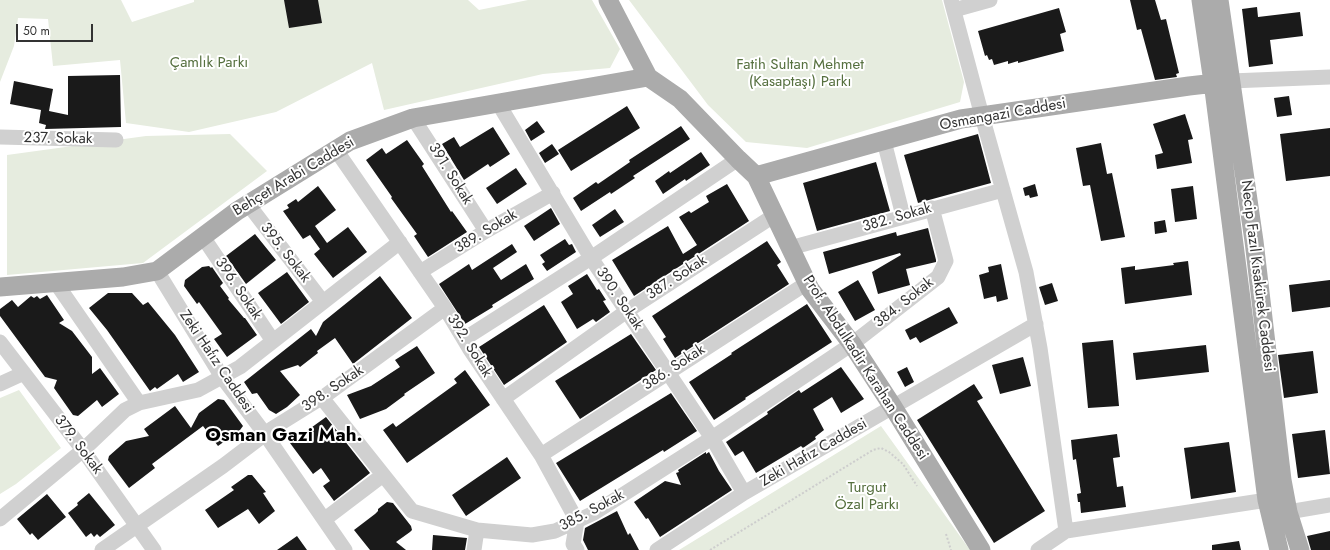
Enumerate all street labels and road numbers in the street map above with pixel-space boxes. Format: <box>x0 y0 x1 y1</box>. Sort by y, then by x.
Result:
street label: Osmangazi Caddesi <box>938 95 1068 135</box>
street label: 237. Sokak <box>23 129 93 149</box>
street label: Behçet Arabi Caddesi <box>230 134 358 220</box>
street label: 391. Sokak <box>424 140 476 208</box>
street label: Necip Fazıl Kısakürek Caddesi <box>1236 179 1278 373</box>
street label: 382. Sokak <box>861 200 933 236</box>
street label: 389. Sokak <box>451 206 521 258</box>
street label: 395. Sokak <box>256 219 314 287</box>
street label: 387. Sokak <box>643 252 711 304</box>
street label: 396. Sokak <box>211 254 265 324</box>
street label: 390. Sokak <box>592 264 646 334</box>
street label: Prof. Abdulkadir Karahan Caddesi <box>799 272 931 464</box>
street label: 384. Sokak <box>871 274 937 332</box>
street label: Zeki Hafız Caddesi <box>175 307 257 417</box>
street label: 392. Sokak <box>443 311 495 381</box>
street label: 386. Sokak <box>639 341 709 395</box>
street label: 398. Sokak <box>299 362 367 416</box>
street label: 379. Sokak <box>50 412 106 478</box>
street label: Zeki Hafız Caddesi <box>757 415 871 491</box>
street label: 385. Sokak <box>557 486 627 536</box>

